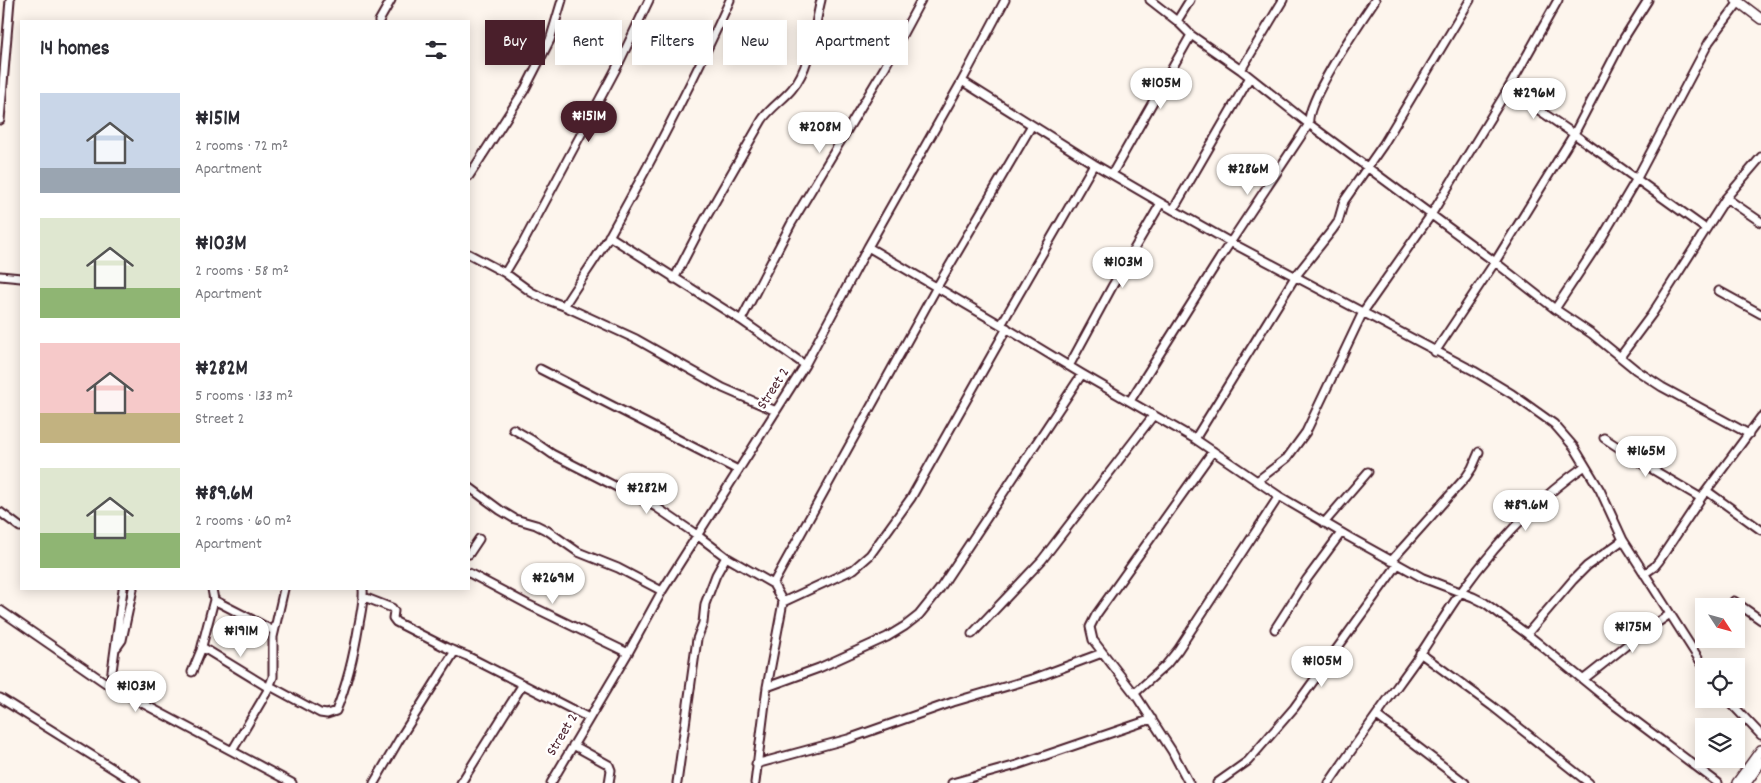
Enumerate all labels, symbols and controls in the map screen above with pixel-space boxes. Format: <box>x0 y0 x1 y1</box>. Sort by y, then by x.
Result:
chip: Buy <box>485 20 545 65</box>
chip: Rent <box>555 20 622 65</box>
chip: Filters <box>632 20 713 65</box>
chip: New <box>723 20 787 65</box>
chip: Apartment <box>797 20 908 65</box>
text: 14 homes <box>40 35 110 65</box>
icon: filters <box>422 36 450 64</box>
pin: ₦105M <box>1126 68 1196 110</box>
text: ₦105M <box>1141 72 1181 95</box>
pin: ₦296M <box>1499 78 1569 120</box>
text: ₦296M <box>1513 82 1555 105</box>
pin: ₦151M <box>554 100 624 143</box>
text: ₦151M <box>195 105 240 135</box>
text: ₦151M <box>572 105 606 128</box>
pin: ₦208M <box>785 112 855 154</box>
icon: home <box>80 113 140 173</box>
text: ₦208M <box>799 116 841 139</box>
text: 2 rooms · 72 m² <box>195 135 288 158</box>
pin: ₦286M <box>1213 154 1283 196</box>
text: Apartment <box>195 158 262 181</box>
text: ₦286M <box>1227 158 1269 181</box>
text: ₦103M <box>195 230 247 260</box>
icon: home <box>80 238 140 298</box>
pin: ₦103M <box>1088 246 1158 289</box>
text: ₦103M <box>1103 251 1143 274</box>
text: 2 rooms · 58 m² <box>195 260 289 283</box>
text: Apartment <box>195 283 262 306</box>
text: ₦282M <box>195 355 248 385</box>
icon: home <box>80 363 140 423</box>
street label: Street 2 <box>752 364 796 414</box>
text: 5 rooms · 133 m² <box>195 385 293 408</box>
text: Street 2 <box>195 408 245 431</box>
pin: ₦165M <box>1611 436 1681 478</box>
text: ₦165M <box>1627 440 1665 463</box>
pin: ₦282M <box>612 472 682 515</box>
text: ₦282M <box>627 477 667 500</box>
text: ₦89.6M <box>195 480 253 510</box>
icon: home <box>80 488 140 548</box>
pin: ₦89.6M <box>1485 490 1567 532</box>
text: ₦89.6M <box>1504 494 1548 517</box>
text: 2 rooms · 60 m² <box>195 510 292 533</box>
text: Apartment <box>195 533 262 556</box>
pin: ₦269M <box>518 562 588 605</box>
text: ₦269M <box>532 567 574 590</box>
north arrow <box>1695 598 1745 648</box>
map controls <box>1695 598 1745 768</box>
pin: ₦175M <box>1598 612 1668 654</box>
pin: ₦191M <box>206 616 276 658</box>
text: ₦175M <box>1615 616 1651 639</box>
text: ₦191M <box>224 620 258 643</box>
pin: ₦105M <box>1287 646 1357 688</box>
text: ₦105M <box>1302 650 1342 673</box>
button: locate <box>1695 658 1745 708</box>
pin: ₦103M <box>101 670 171 713</box>
text: ₦103M <box>116 675 156 698</box>
street label: Street 2 <box>542 709 584 761</box>
button: layers <box>1695 718 1745 768</box>

